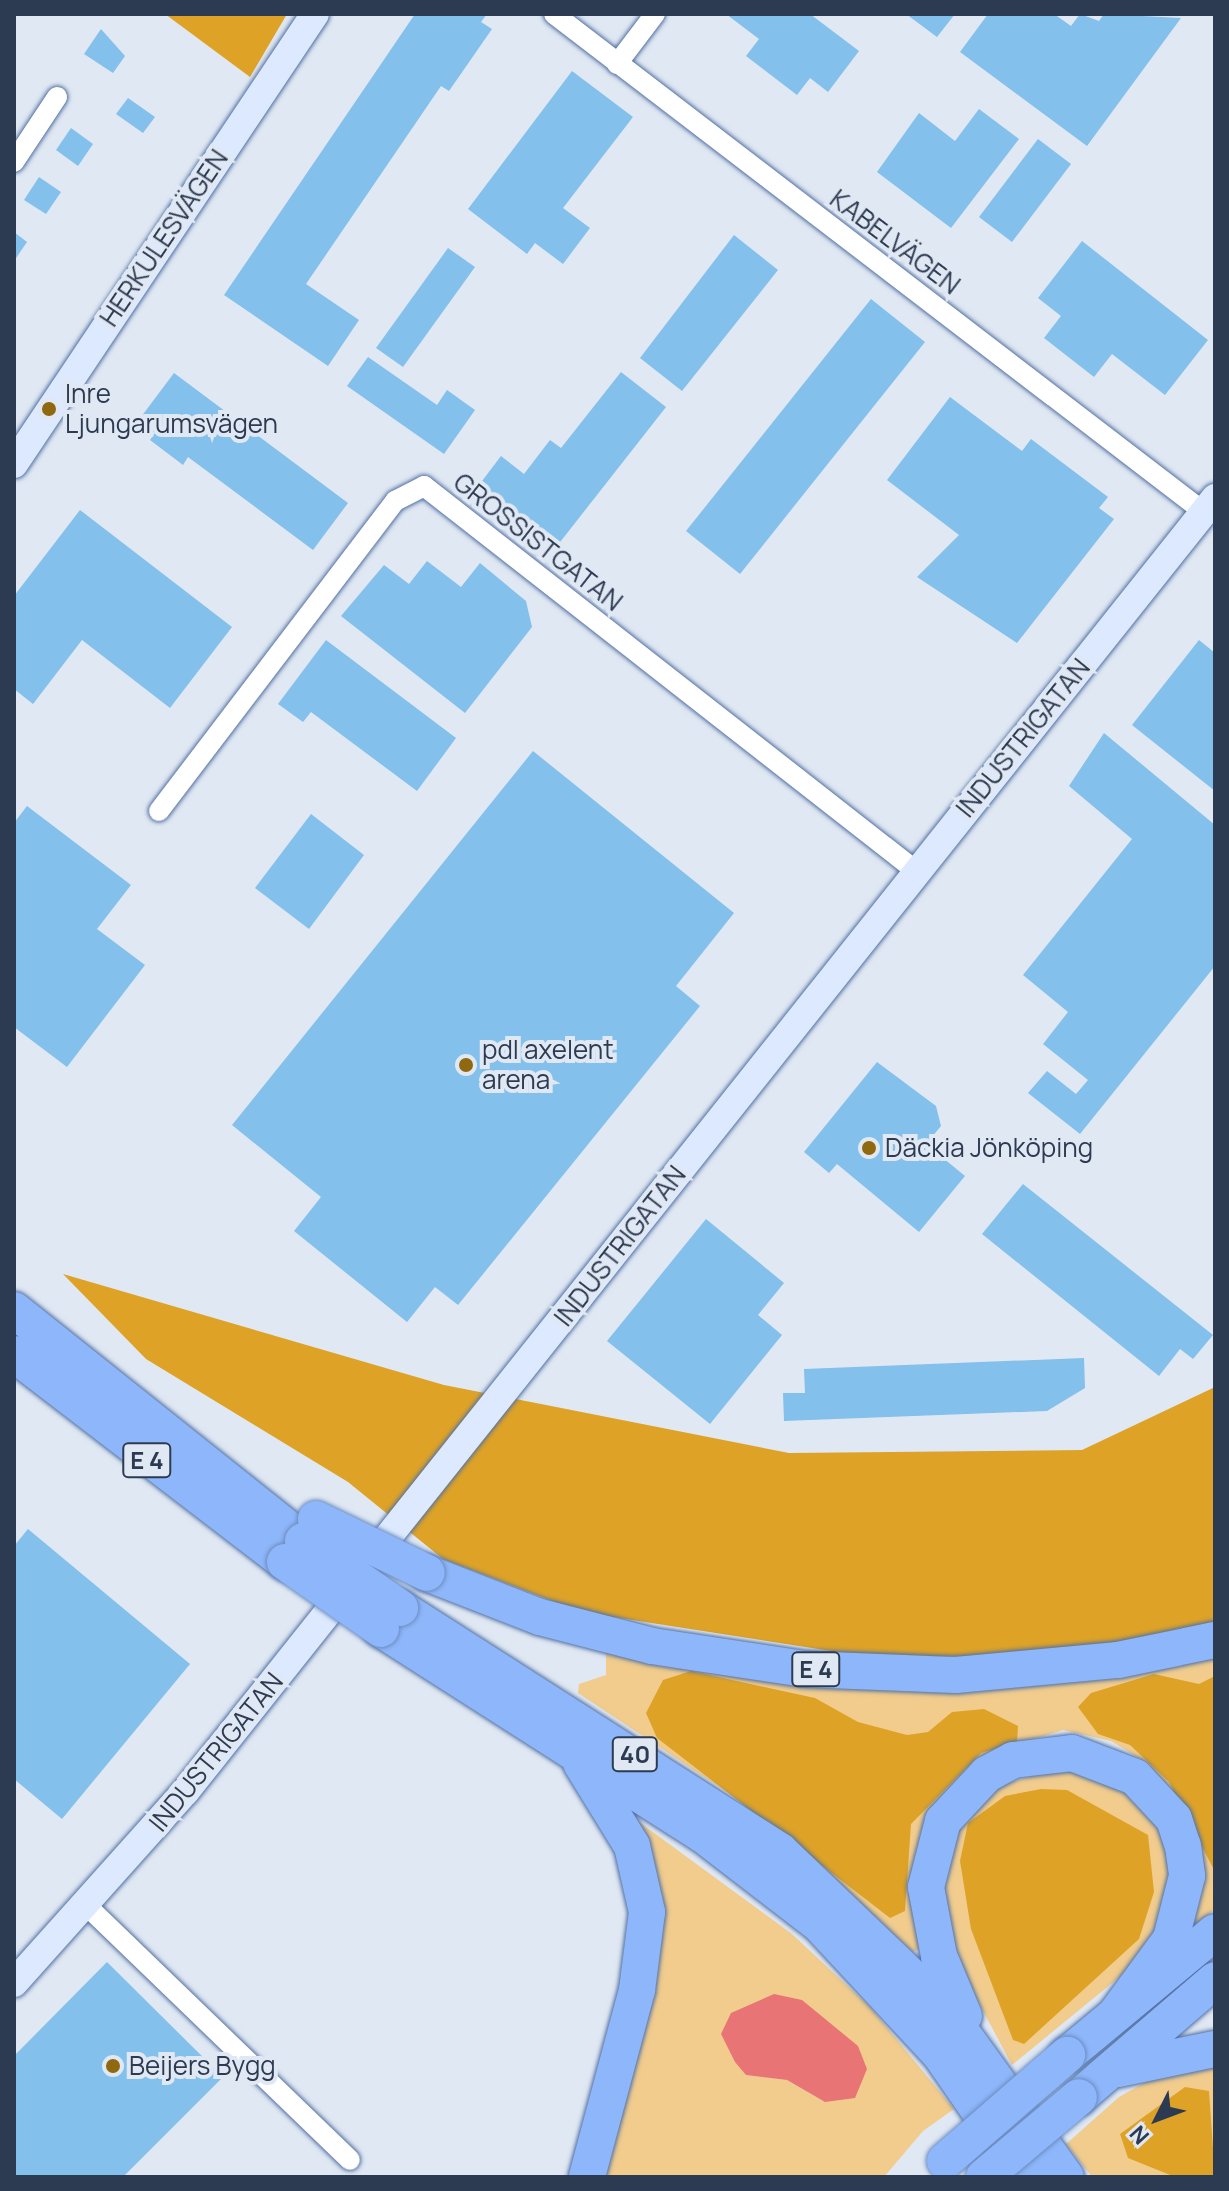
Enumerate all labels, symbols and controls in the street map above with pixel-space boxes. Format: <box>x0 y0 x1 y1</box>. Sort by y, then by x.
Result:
street label: HERKULESVÄGEN <box>93 144 235 332</box>
street label: KABELVÄGEN <box>824 183 966 301</box>
place label: Inre Ljungarumsvägen <box>65 378 278 440</box>
marker: Inre Ljungarumsvägen <box>40 400 58 418</box>
street label: GROSSISTGATAN <box>447 466 629 618</box>
street label: INDUSTRIGATAN <box>950 652 1096 824</box>
place label: pdl axelent arena <box>482 1034 614 1096</box>
marker: pdl axelent arena <box>457 1056 475 1074</box>
place label: Däckia Jönköping <box>885 1132 1093 1164</box>
marker: Däckia Jönköping <box>860 1139 878 1157</box>
street label: INDUSTRIGATAN <box>548 1160 692 1332</box>
road number: E 4 <box>121 1440 173 1480</box>
road number: E 4 <box>790 1649 842 1689</box>
street label: INDUSTRIGATAN <box>143 1666 289 1838</box>
road number: 40 <box>611 1734 659 1774</box>
place label: Beijers Bygg <box>129 2050 276 2082</box>
marker: Beijers Bygg <box>104 2057 122 2075</box>
north arrow <box>1117 2079 1197 2159</box>
text: N <box>1123 2119 1156 2151</box>

